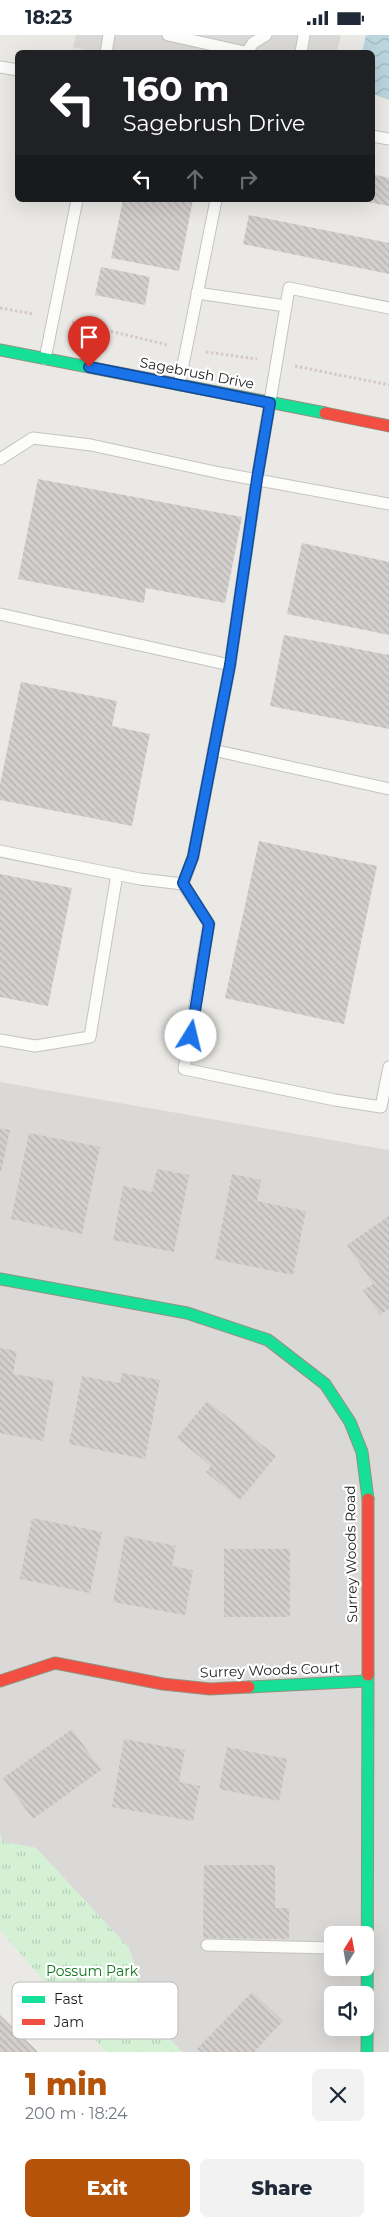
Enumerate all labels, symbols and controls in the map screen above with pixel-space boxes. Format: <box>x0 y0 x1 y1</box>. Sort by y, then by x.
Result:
text: 18:23 <box>25 6 72 29</box>
text: 160 m <box>123 67 229 110</box>
icon: left <box>40 70 105 135</box>
text: Sagebrush Drive <box>123 110 305 137</box>
icon: left <box>128 165 156 193</box>
icon: ahead <box>181 165 209 193</box>
icon: right <box>234 165 262 193</box>
pin <box>68 316 110 367</box>
icon: arrive <box>75 323 103 351</box>
street label: Sagebrush Drive <box>138 353 256 393</box>
position arrow <box>164 1009 216 1061</box>
street label: Surrey Woods Road <box>341 1485 361 1623</box>
street label: Surrey Woods Court <box>200 1659 341 1681</box>
north arrow <box>324 1926 374 1976</box>
map controls <box>324 1926 374 2036</box>
park label: Possum Park <box>46 1962 139 1980</box>
legend <box>12 1982 178 2039</box>
button: sound <box>324 1986 374 2036</box>
text: Fast <box>54 1990 84 2008</box>
text: Jam <box>53 2013 84 2031</box>
text: 1 min <box>25 2066 108 2103</box>
button: close <box>312 2069 364 2121</box>
text: 200 m · 18:24 <box>25 2104 128 2123</box>
button: Exit <box>25 2159 190 2217</box>
button: Share <box>200 2159 364 2217</box>

